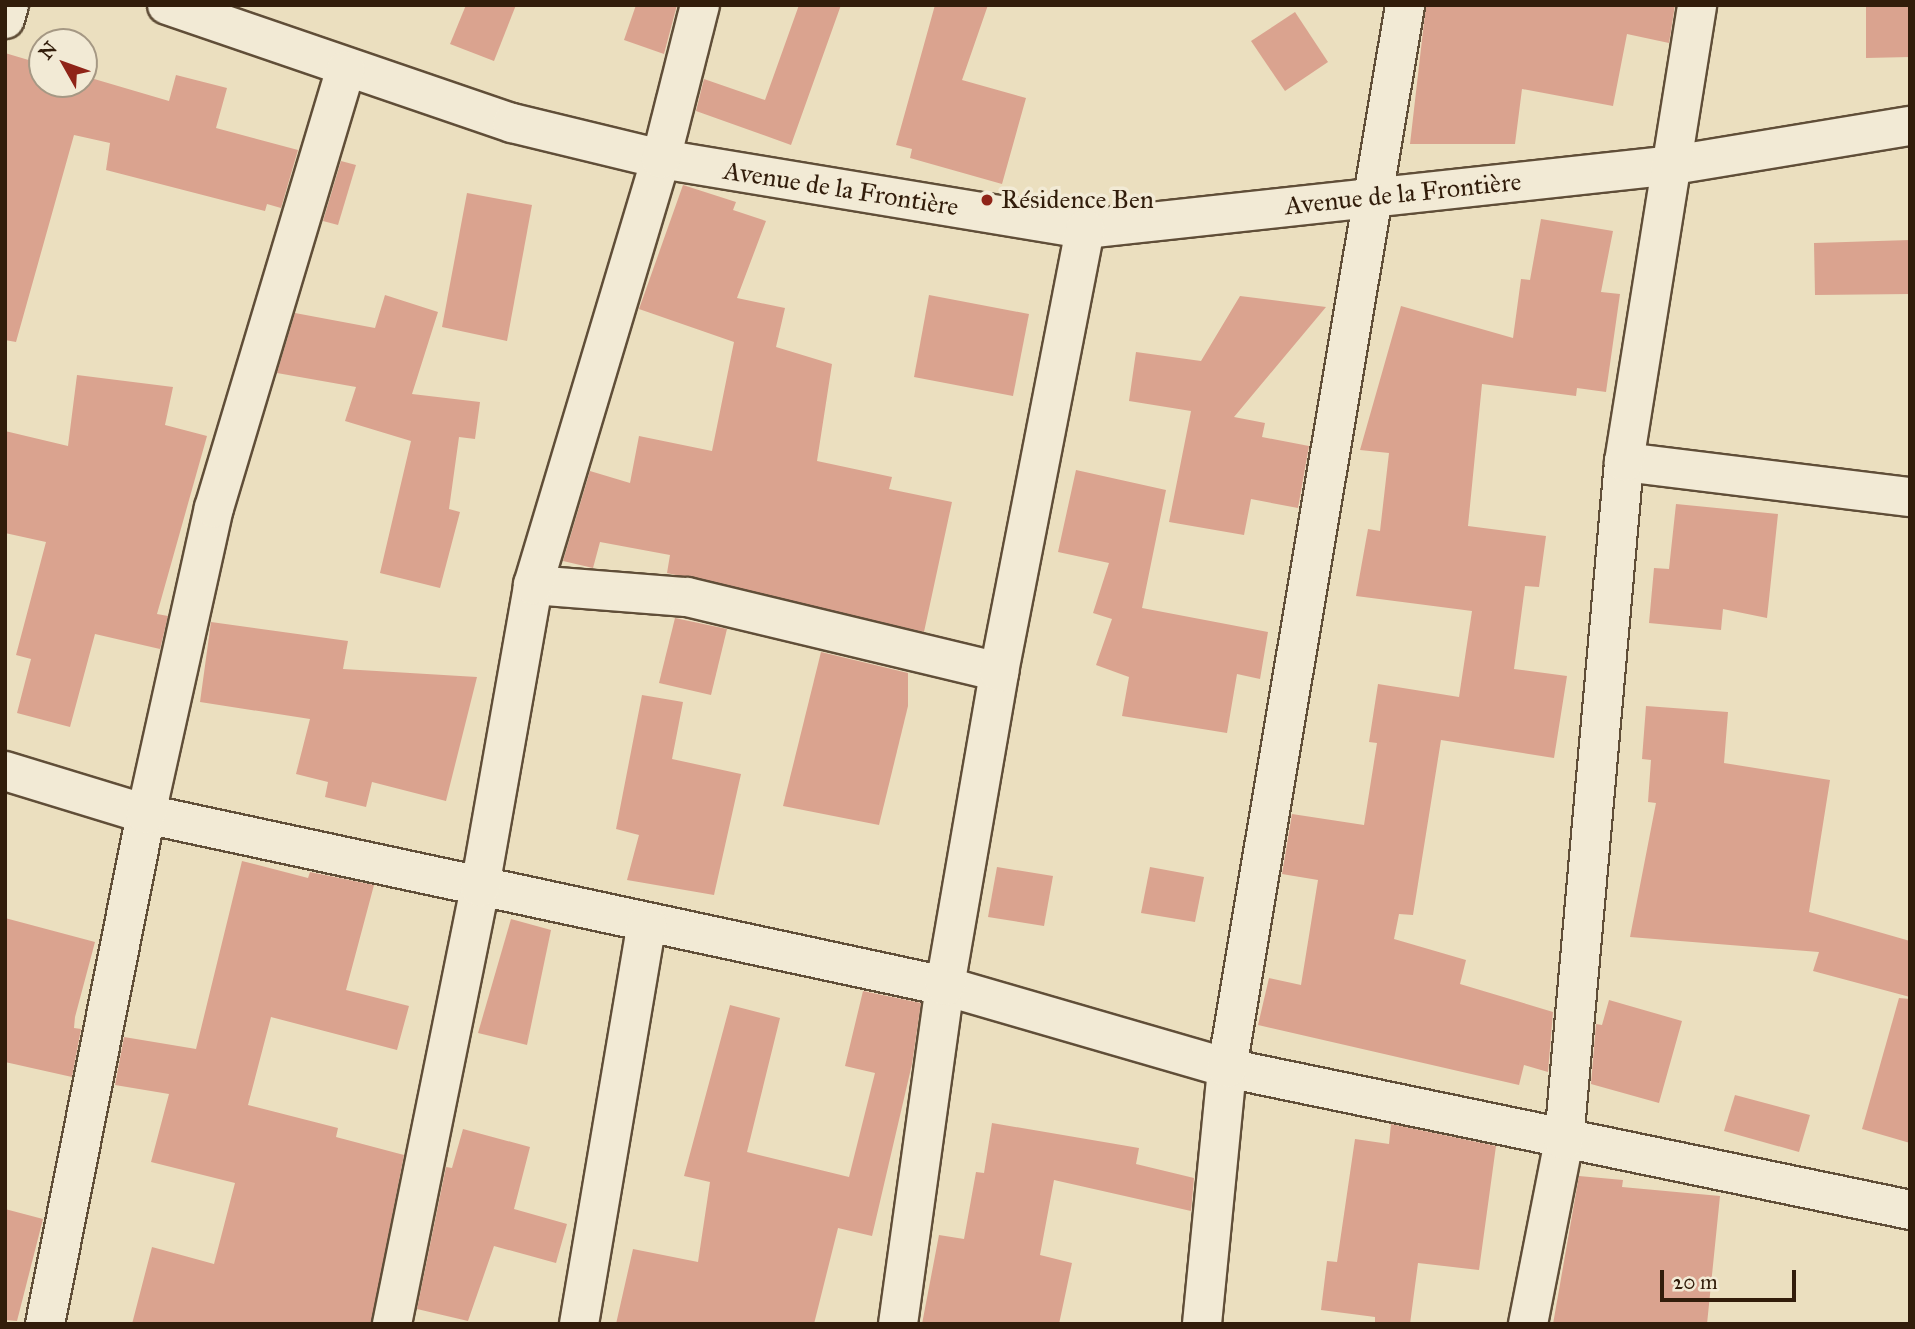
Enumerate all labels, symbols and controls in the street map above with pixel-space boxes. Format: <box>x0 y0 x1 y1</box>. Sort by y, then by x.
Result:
north arrow <box>28 28 98 98</box>
text: N <box>34 37 62 64</box>
street label: Avenue de la Frontière <box>721 155 961 223</box>
street label: Avenue de la Frontière <box>1283 166 1523 222</box>
place label: Résidence Ben <box>1001 184 1154 216</box>
marker: Résidence Ben <box>979 192 995 208</box>
scale bar <box>1663 1256 1800 1300</box>
text: 20 m <box>1673 1269 1718 1295</box>

